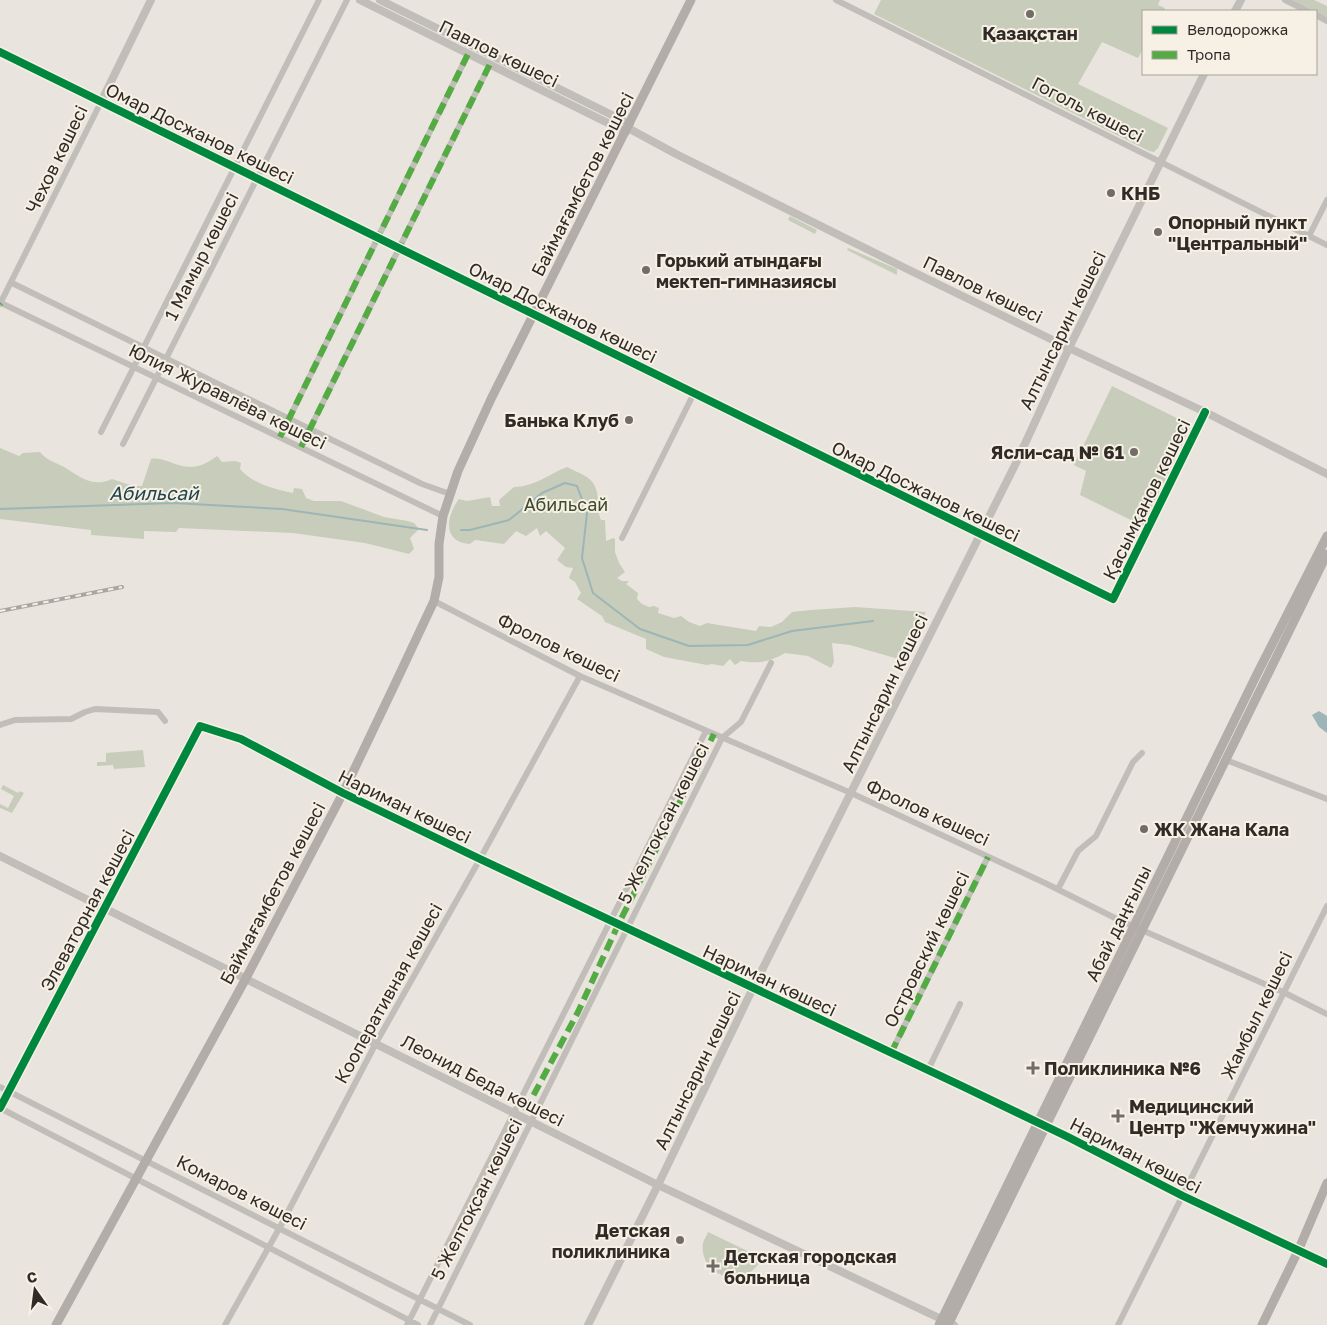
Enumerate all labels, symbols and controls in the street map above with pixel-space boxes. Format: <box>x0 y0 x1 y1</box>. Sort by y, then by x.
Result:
marker: Қазақстан <box>1024 8 1036 20</box>
legend <box>1142 10 1317 75</box>
street label: Павлов көшесі <box>436 15 562 91</box>
text: Велодорожка <box>1187 20 1288 38</box>
place label: Қазақстан <box>982 22 1078 44</box>
text: Тропа <box>1187 45 1231 63</box>
street label: Гоголь көшесі <box>1028 71 1148 147</box>
street label: Омар Досжанов көшесі <box>102 78 298 188</box>
street label: Баймағамбетов көшесі <box>526 88 638 280</box>
street label: Чехов көшесі <box>20 101 92 217</box>
place label: КНБ <box>1121 182 1160 204</box>
marker: КНБ <box>1105 187 1117 199</box>
street label: 1 Мамыр көшесі <box>159 188 243 324</box>
place label: Опорный пункт "Центральный" <box>1168 211 1307 254</box>
marker: Опорный пункт "Центральный" <box>1152 226 1164 238</box>
street label: Алтынсарин көшесі <box>1014 247 1110 413</box>
place label: Горький атындағы мектеп-гимназиясы <box>656 249 837 292</box>
street label: Павлов көшесі <box>920 251 1046 327</box>
street label: Омар Досжанов көшесі <box>465 257 661 367</box>
marker: Горький атындағы мектеп-гимназиясы <box>640 264 652 276</box>
street label: Юлия Журавлёва көшесі <box>126 339 330 453</box>
place label: Банька Клуб <box>504 409 619 431</box>
marker: Банька Клуб <box>623 414 635 426</box>
street label: Қасымқанов көшесі <box>1097 415 1195 583</box>
street label: Омар Досжанов көшесі <box>828 436 1024 546</box>
place label: Ясли-сад № 61 <box>991 441 1124 463</box>
marker: Ясли-сад № 61 <box>1128 446 1140 458</box>
water label: Абильсай <box>109 481 200 504</box>
park label: Абильсай <box>524 493 608 515</box>
street label: Фролов көшесі <box>494 608 624 686</box>
street label: Алтынсарин көшесі <box>836 610 932 776</box>
street label: 5 Желтоқсан көшесі <box>613 739 713 907</box>
street label: Нариман көшесі <box>335 764 475 848</box>
street label: Фролов көшесі <box>863 774 993 850</box>
street label: Баймағамбетов көшесі <box>215 798 329 988</box>
place label: ЖК Жана Кала <box>1154 818 1289 840</box>
marker: ЖК Жана Кала <box>1138 823 1150 835</box>
street label: Элеваторная көшесі <box>35 826 139 994</box>
street label: Абай даңғылы <box>1080 861 1156 985</box>
street label: Островский көшесі <box>879 867 973 1031</box>
street label: Кооперативная көшесі <box>329 899 447 1087</box>
street label: Нариман көшесі <box>700 939 840 1021</box>
street label: Жамбыл көшесі <box>1216 947 1296 1083</box>
street label: Алтынсарин көшесі <box>649 987 745 1153</box>
street label: Леонид Беда көшесі <box>398 1029 568 1131</box>
place label: Поликлиника №6 <box>1044 1057 1201 1079</box>
marker: Поликлиника №6 <box>1026 1061 1040 1075</box>
place label: Медицинский Центр "Жемчужина" <box>1129 1095 1316 1138</box>
marker: Медицинский Центр "Жемчужина" <box>1111 1109 1125 1123</box>
street label: Нариман көшесі <box>1066 1112 1206 1198</box>
street label: 5 Желтоқсан көшесі <box>426 1115 526 1283</box>
street label: Комаров көшесі <box>173 1150 311 1234</box>
place label: Детская поликлиника <box>552 1219 670 1262</box>
marker: Детская поликлиника <box>674 1234 686 1246</box>
place label: Детская городская больница <box>724 1245 897 1288</box>
marker: Детская городская больница <box>706 1259 720 1273</box>
north arrow <box>10 1265 60 1315</box>
text: С <box>25 1267 39 1286</box>

